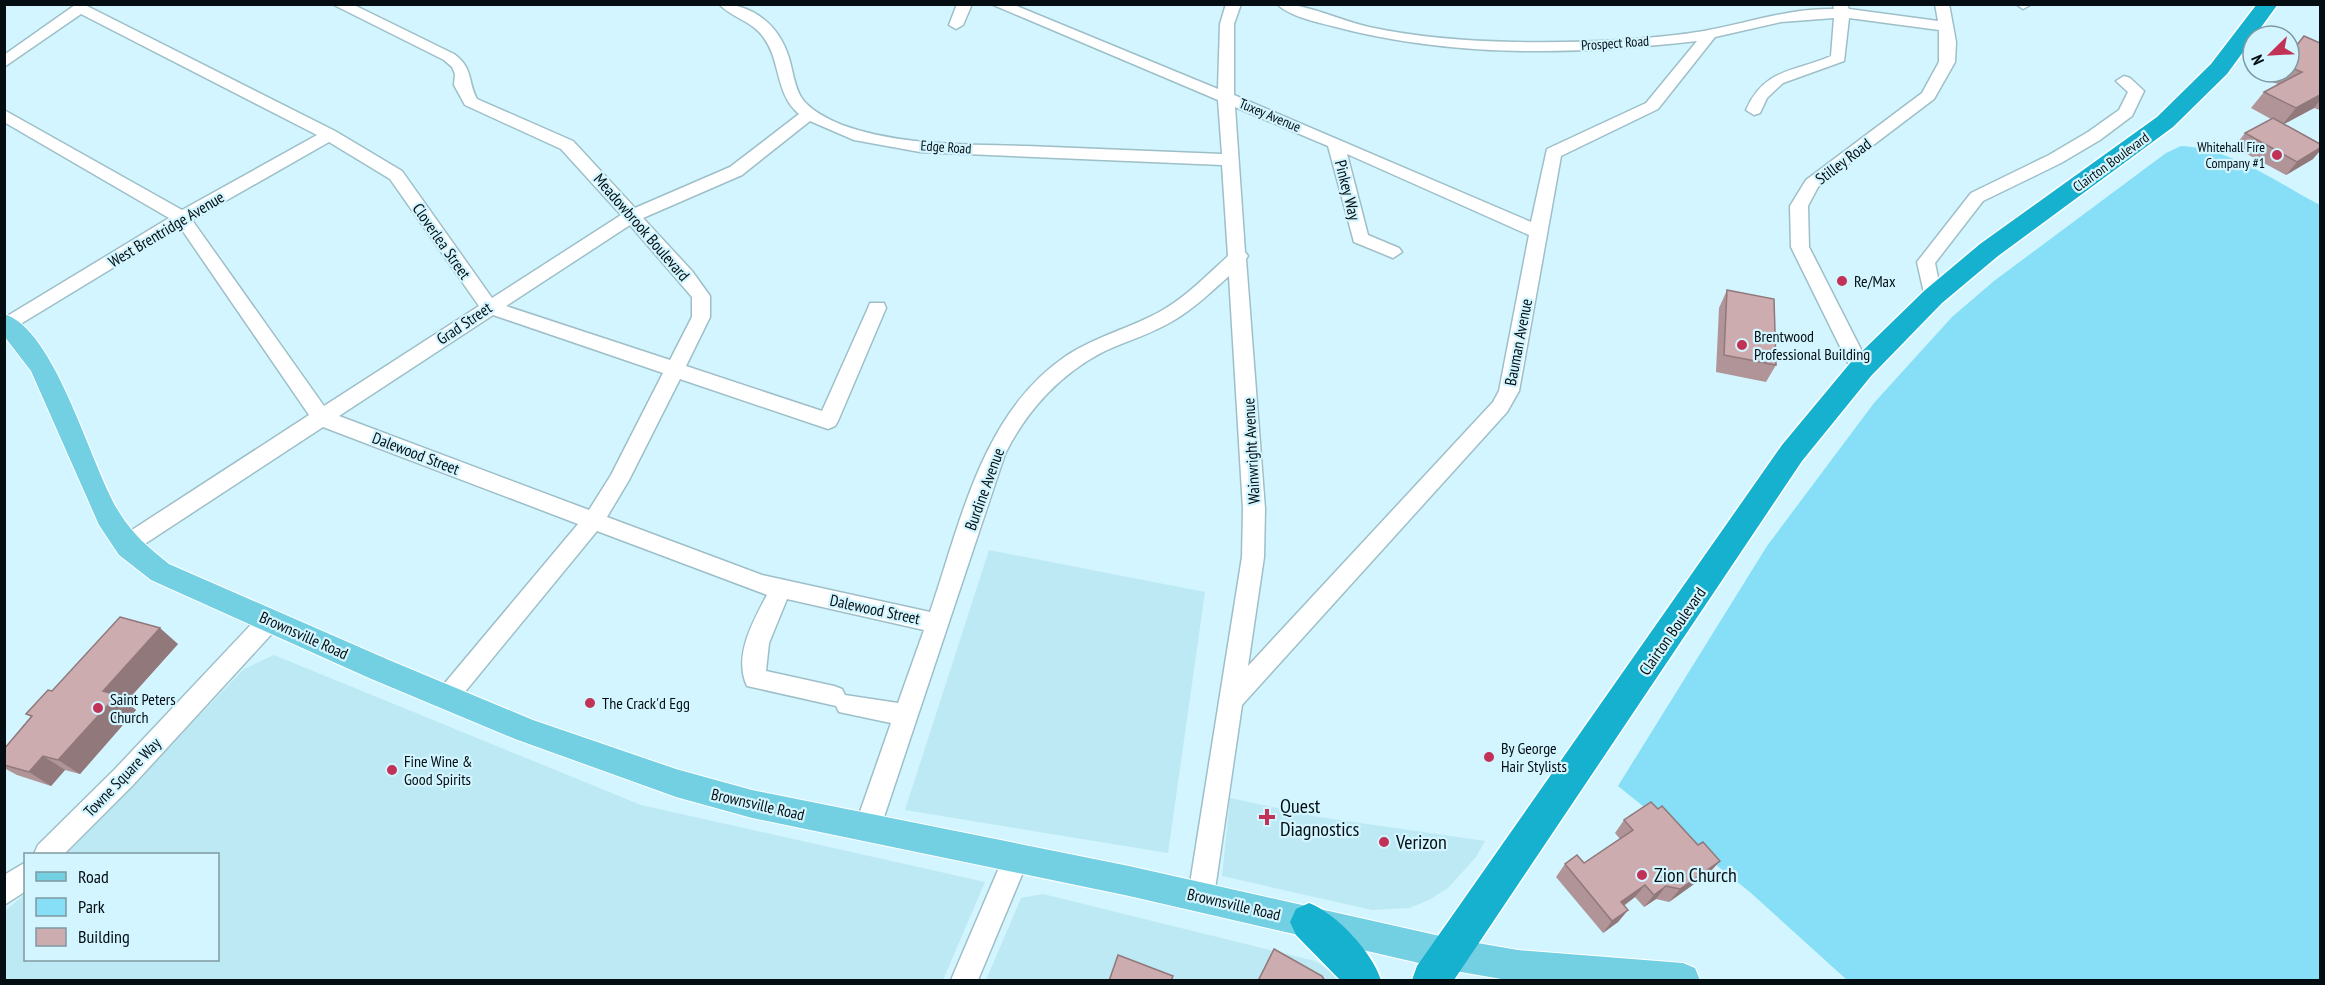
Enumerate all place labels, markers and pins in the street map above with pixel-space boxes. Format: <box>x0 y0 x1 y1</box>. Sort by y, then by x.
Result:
place label: Whitehall Fire Company #1 <box>2197 138 2265 172</box>
marker: Whitehall Fire Company #1 <box>2270 148 2284 162</box>
place label: Re/Max <box>1854 271 1896 291</box>
marker: Re/Max <box>1835 274 1849 288</box>
place label: Brentwood Professional Building <box>1754 326 1870 364</box>
marker: Brentwood Professional Building <box>1735 338 1749 352</box>
place label: Saint Peters Church <box>110 689 176 727</box>
place label: The Crack'd Egg <box>602 693 690 713</box>
marker: The Crack'd Egg <box>583 696 597 710</box>
marker: Saint Peters Church <box>91 701 105 715</box>
place label: By George Hair Stylists <box>1501 738 1567 776</box>
marker: By George Hair Stylists <box>1482 750 1496 764</box>
place label: Fine Wine & Good Spirits <box>404 751 473 789</box>
marker: Fine Wine & Good Spirits <box>385 763 399 777</box>
place label: Quest Diagnostics <box>1280 793 1360 842</box>
marker: Quest Diagnostics <box>1258 808 1276 826</box>
place label: Verizon <box>1395 829 1447 855</box>
marker: Verizon <box>1377 835 1391 849</box>
place label: Zion Church <box>1654 862 1737 888</box>
marker: Zion Church <box>1635 868 1649 882</box>

